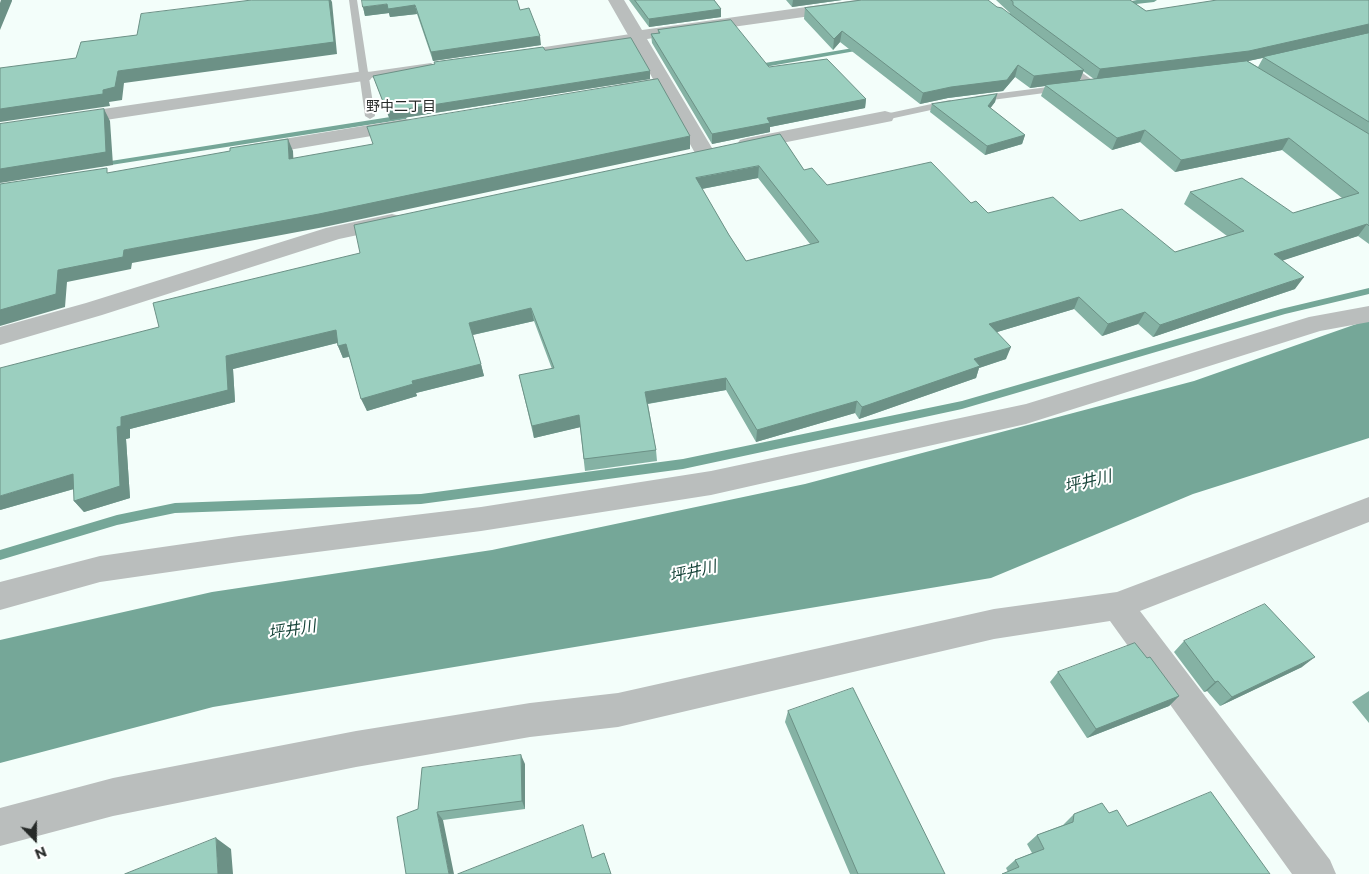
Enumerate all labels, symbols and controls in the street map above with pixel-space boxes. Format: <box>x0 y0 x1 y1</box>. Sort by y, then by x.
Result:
district label: 野中二丁目 <box>366 99 436 115</box>
water label: 坪井川 <box>1062 467 1114 497</box>
water label: 坪井川 <box>667 557 719 587</box>
water label: 坪井川 <box>267 617 317 643</box>
north arrow <box>10 814 60 864</box>
text: N <box>32 842 49 863</box>

